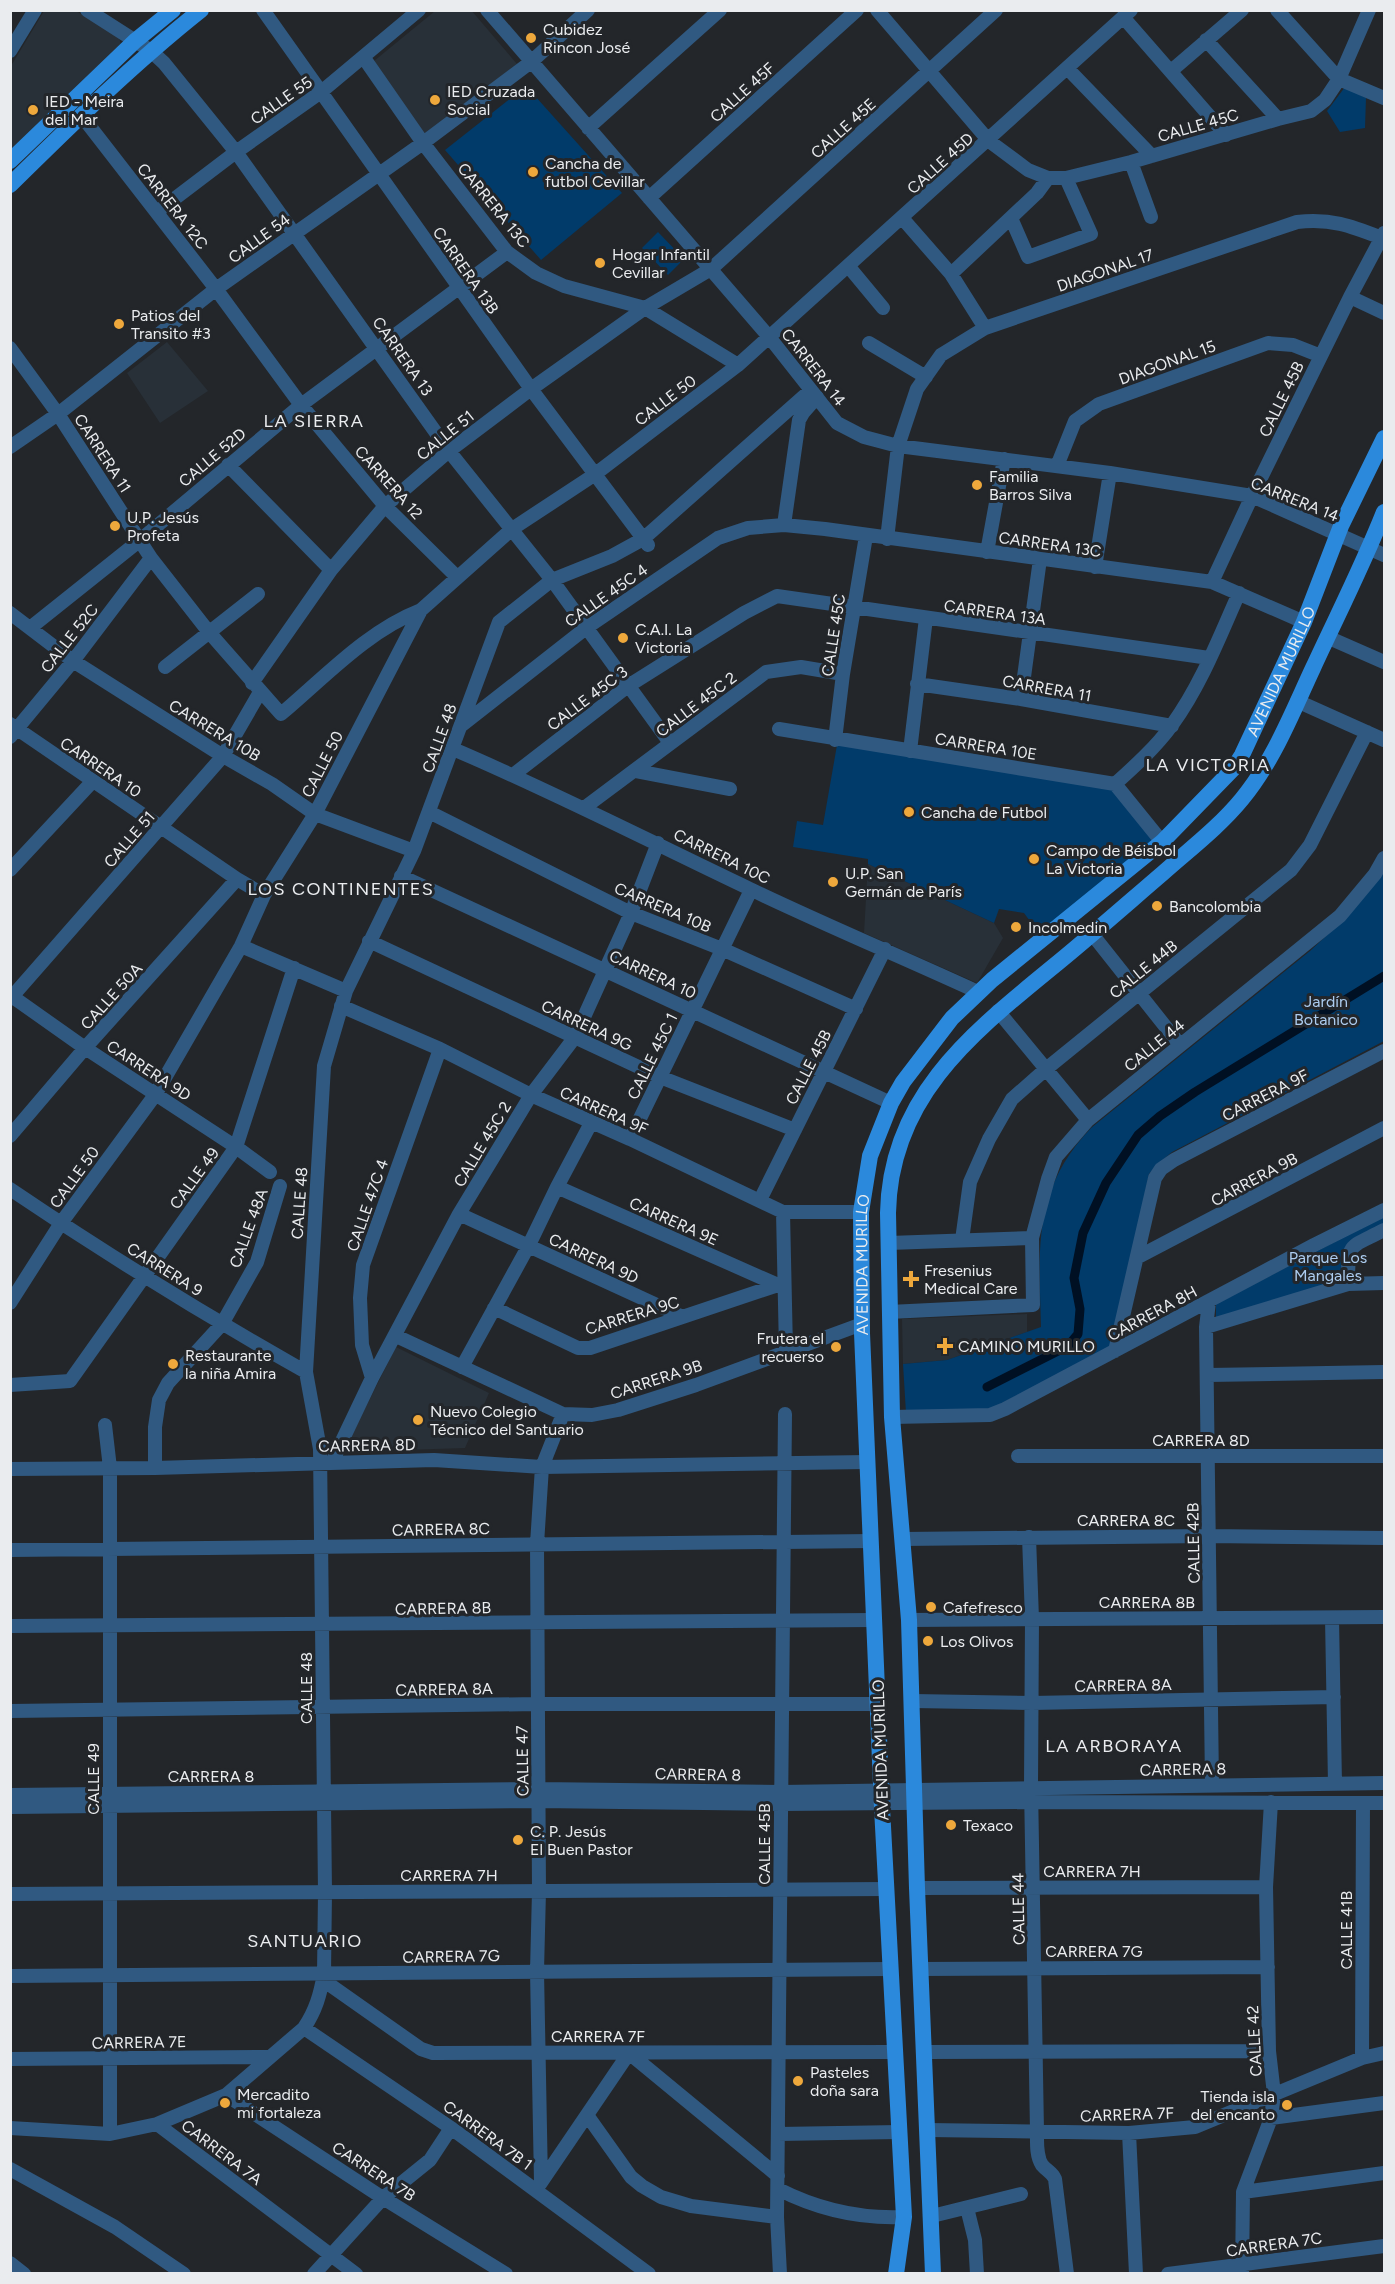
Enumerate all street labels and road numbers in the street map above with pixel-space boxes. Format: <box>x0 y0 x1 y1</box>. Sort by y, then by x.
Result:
street label: CALLE 45F <box>706 58 779 126</box>
street label: CALLE 55 <box>247 72 316 129</box>
street label: CALLE 45E <box>807 94 880 163</box>
street label: CALLE 45C <box>1156 105 1241 146</box>
street label: CALLE 45D <box>903 129 977 198</box>
street label: CARRERA 13C <box>454 159 534 252</box>
street label: CARRERA 12C <box>133 160 212 253</box>
street label: CALLE 54 <box>225 210 294 267</box>
street label: CARRERA 13B <box>429 223 503 318</box>
street label: DIAGONAL 17 <box>1054 245 1156 296</box>
street label: CARRERA 13 <box>368 313 437 399</box>
street label: CARRERA 14 <box>777 325 850 410</box>
street label: DIAGONAL 15 <box>1116 336 1218 389</box>
street label: CALLE 45B <box>1255 358 1308 440</box>
street label: CALLE 50 <box>631 371 700 430</box>
street label: CALLE 51 <box>413 407 478 464</box>
street label: CARRERA 11 <box>70 410 135 496</box>
street label: CALLE 52D <box>175 424 250 491</box>
street label: CARRERA 12 <box>351 442 427 523</box>
street label: CARRERA 14 <box>1248 473 1342 526</box>
street label: CARRERA 13C <box>997 528 1103 561</box>
street label: CALLE 45C 4 <box>561 560 652 631</box>
street label: CALLE 45C <box>818 593 849 678</box>
street label: CARRERA 13A <box>943 596 1047 629</box>
street label: CALLE 52C <box>37 600 102 677</box>
street label: AVENIDA MURILLO <box>1243 604 1319 740</box>
street label: CALLE 45C 3 <box>543 662 631 735</box>
street label: CALLE 45C 2 <box>652 668 740 741</box>
street label: CARRERA 11 <box>1001 671 1093 706</box>
street label: CARRERA 10B <box>166 696 264 765</box>
street label: CALLE 48 <box>418 701 461 775</box>
street label: CALLE 50 <box>298 728 347 801</box>
street label: CARRERA 10E <box>934 729 1038 764</box>
street label: CARRERA 10 <box>57 733 145 801</box>
street label: CALLE 51 <box>100 807 159 871</box>
street label: CARRERA 10C <box>670 825 773 888</box>
street label: CARRERA 10B <box>612 879 714 936</box>
street label: CALLE 44B <box>1105 936 1181 1003</box>
street label: CARRERA 10 <box>606 946 699 1003</box>
street label: CALLE 50A <box>77 959 146 1033</box>
street label: CARRERA 9G <box>538 996 635 1055</box>
street label: CALLE 45C 1 <box>623 1010 682 1102</box>
street label: CALLE 44 <box>1120 1015 1188 1076</box>
street label: CALLE 45B <box>782 1026 835 1108</box>
street label: CARRERA 9D <box>103 1036 194 1105</box>
street label: CARRERA 9F <box>1219 1065 1312 1125</box>
street label: CARRERA 9F <box>557 1083 651 1138</box>
street label: CALLE 45C 2 <box>450 1098 515 1190</box>
street label: CALLE 50 <box>46 1143 103 1212</box>
street label: CALLE 49 <box>166 1144 223 1213</box>
street label: CARRERA 9B <box>1208 1149 1301 1210</box>
street label: CALLE 47C 4 <box>343 1156 392 1254</box>
street label: CALLE 48 <box>288 1166 311 1240</box>
street label: CALLE 48A <box>225 1186 272 1270</box>
street label: CARRERA 9E <box>626 1193 721 1250</box>
street label: AVENIDA MURILLO <box>852 1193 874 1335</box>
street label: CARRERA 9D <box>546 1229 642 1288</box>
street label: CARRERA 9 <box>123 1239 206 1300</box>
street label: CARRERA 8H <box>1104 1282 1200 1345</box>
street label: CARRERA 9C <box>583 1292 681 1339</box>
street label: CARRERA 9B <box>608 1356 705 1403</box>
street label: CARRERA 8D <box>1152 1431 1250 1450</box>
street label: CARRERA 8D <box>318 1435 416 1456</box>
street label: CALLE 42B <box>1183 1502 1204 1584</box>
street label: CARRERA 8C <box>1077 1511 1175 1530</box>
street label: CARRERA 8C <box>392 1519 490 1540</box>
street label: CARRERA 8B <box>1099 1593 1195 1612</box>
street label: CARRERA 8B <box>395 1598 492 1619</box>
street label: CALLE 48 <box>297 1652 316 1724</box>
street label: CARRERA 8A <box>1074 1675 1172 1696</box>
street label: CARRERA 8A <box>395 1679 493 1700</box>
street label: AVENIDA MURILLO <box>869 1679 892 1821</box>
street label: CALLE 47 <box>512 1725 533 1797</box>
street label: CALLE 49 <box>84 1743 103 1815</box>
street label: CARRERA 8 <box>1140 1759 1226 1780</box>
street label: CARRERA 8 <box>655 1764 741 1785</box>
street label: CARRERA 8 <box>168 1767 254 1786</box>
street label: CALLE 45B <box>755 1803 774 1885</box>
street label: CARRERA 7H <box>1043 1862 1141 1881</box>
street label: CARRERA 7H <box>400 1866 498 1885</box>
street label: CALLE 44 <box>1008 1873 1029 1945</box>
street label: CALLE 41B <box>1337 1890 1356 1969</box>
street label: CARRERA 7G <box>1045 1942 1143 1961</box>
street label: CARRERA 7G <box>402 1946 500 1967</box>
street label: CALLE 42 <box>1243 2005 1266 2077</box>
street label: CARRERA 7F <box>551 2027 645 2046</box>
street label: CARRERA 7E <box>91 2032 187 2053</box>
street label: CARRERA 7B 1 <box>439 2097 536 2174</box>
street label: CARRERA 7F <box>1080 2103 1175 2126</box>
street label: CARRERA 7A <box>178 2116 266 2189</box>
street label: CARRERA 7B <box>329 2138 419 2205</box>
street label: CARRERA 7C <box>1225 2228 1323 2261</box>

